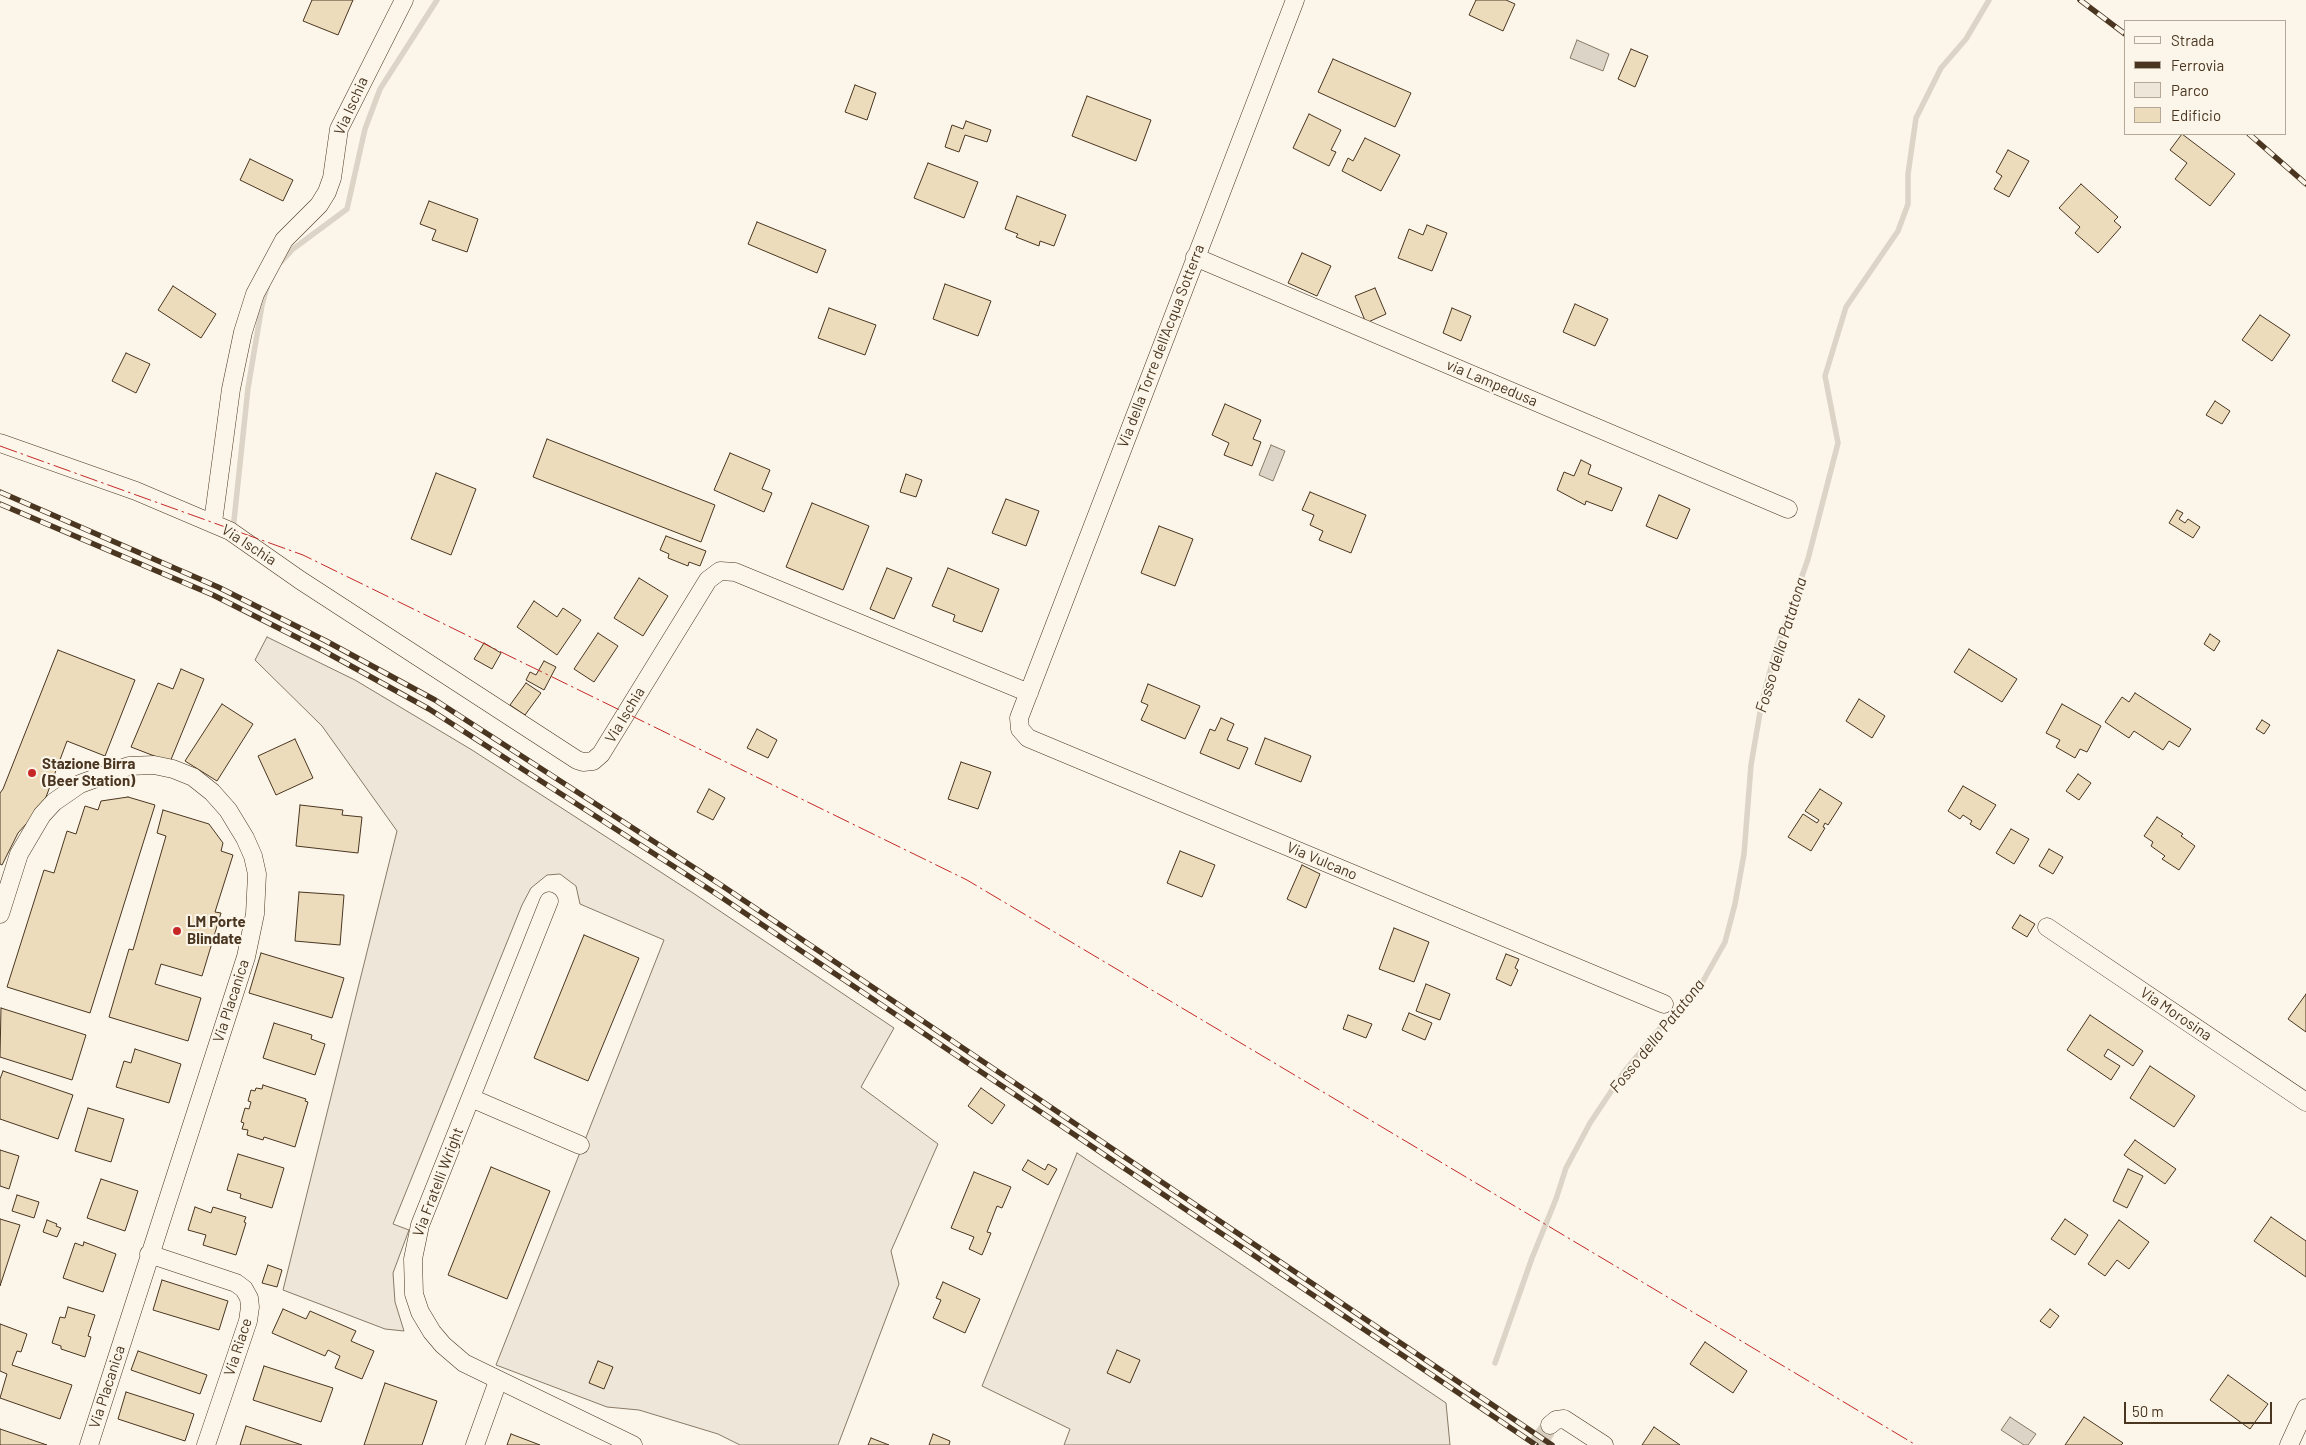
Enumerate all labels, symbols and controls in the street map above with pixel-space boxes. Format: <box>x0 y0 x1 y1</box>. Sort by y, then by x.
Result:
legend <box>2124 20 2286 135</box>
text: Strada <box>2171 31 2214 49</box>
text: Ferrovia <box>2171 56 2224 74</box>
street label: Via Ischia <box>330 74 372 138</box>
text: Parco <box>2171 81 2209 99</box>
text: Edificio <box>2171 106 2221 124</box>
street label: Via della Torre dell'Acqua Sotterra <box>1114 242 1208 450</box>
street label: via Lampedusa <box>1444 356 1540 410</box>
street label: Via Ischia <box>218 521 280 569</box>
water label: Fosso della Patatona <box>1751 575 1811 715</box>
street label: Via Ischia <box>601 684 649 746</box>
place label: Stazione Birra (Beer Station) <box>42 755 135 790</box>
marker: Stazione Birra (Beer Station) <box>26 767 38 779</box>
street label: Via Vulcano <box>1284 838 1360 884</box>
place label: LM Porte Blindate <box>187 913 246 948</box>
marker: LM Porte Blindate <box>171 925 183 937</box>
street label: Via Placanica <box>209 957 253 1045</box>
water label: Fosso della Patatona <box>1605 975 1709 1097</box>
street label: Via Morosina <box>2137 983 2215 1045</box>
street label: Via Fratelli Wright <box>409 1125 467 1239</box>
street label: Via Riace <box>220 1316 256 1378</box>
street label: Via Placanica <box>85 1343 129 1431</box>
scale bar <box>2126 1392 2274 1424</box>
text: 50 m <box>2132 1402 2164 1420</box>

